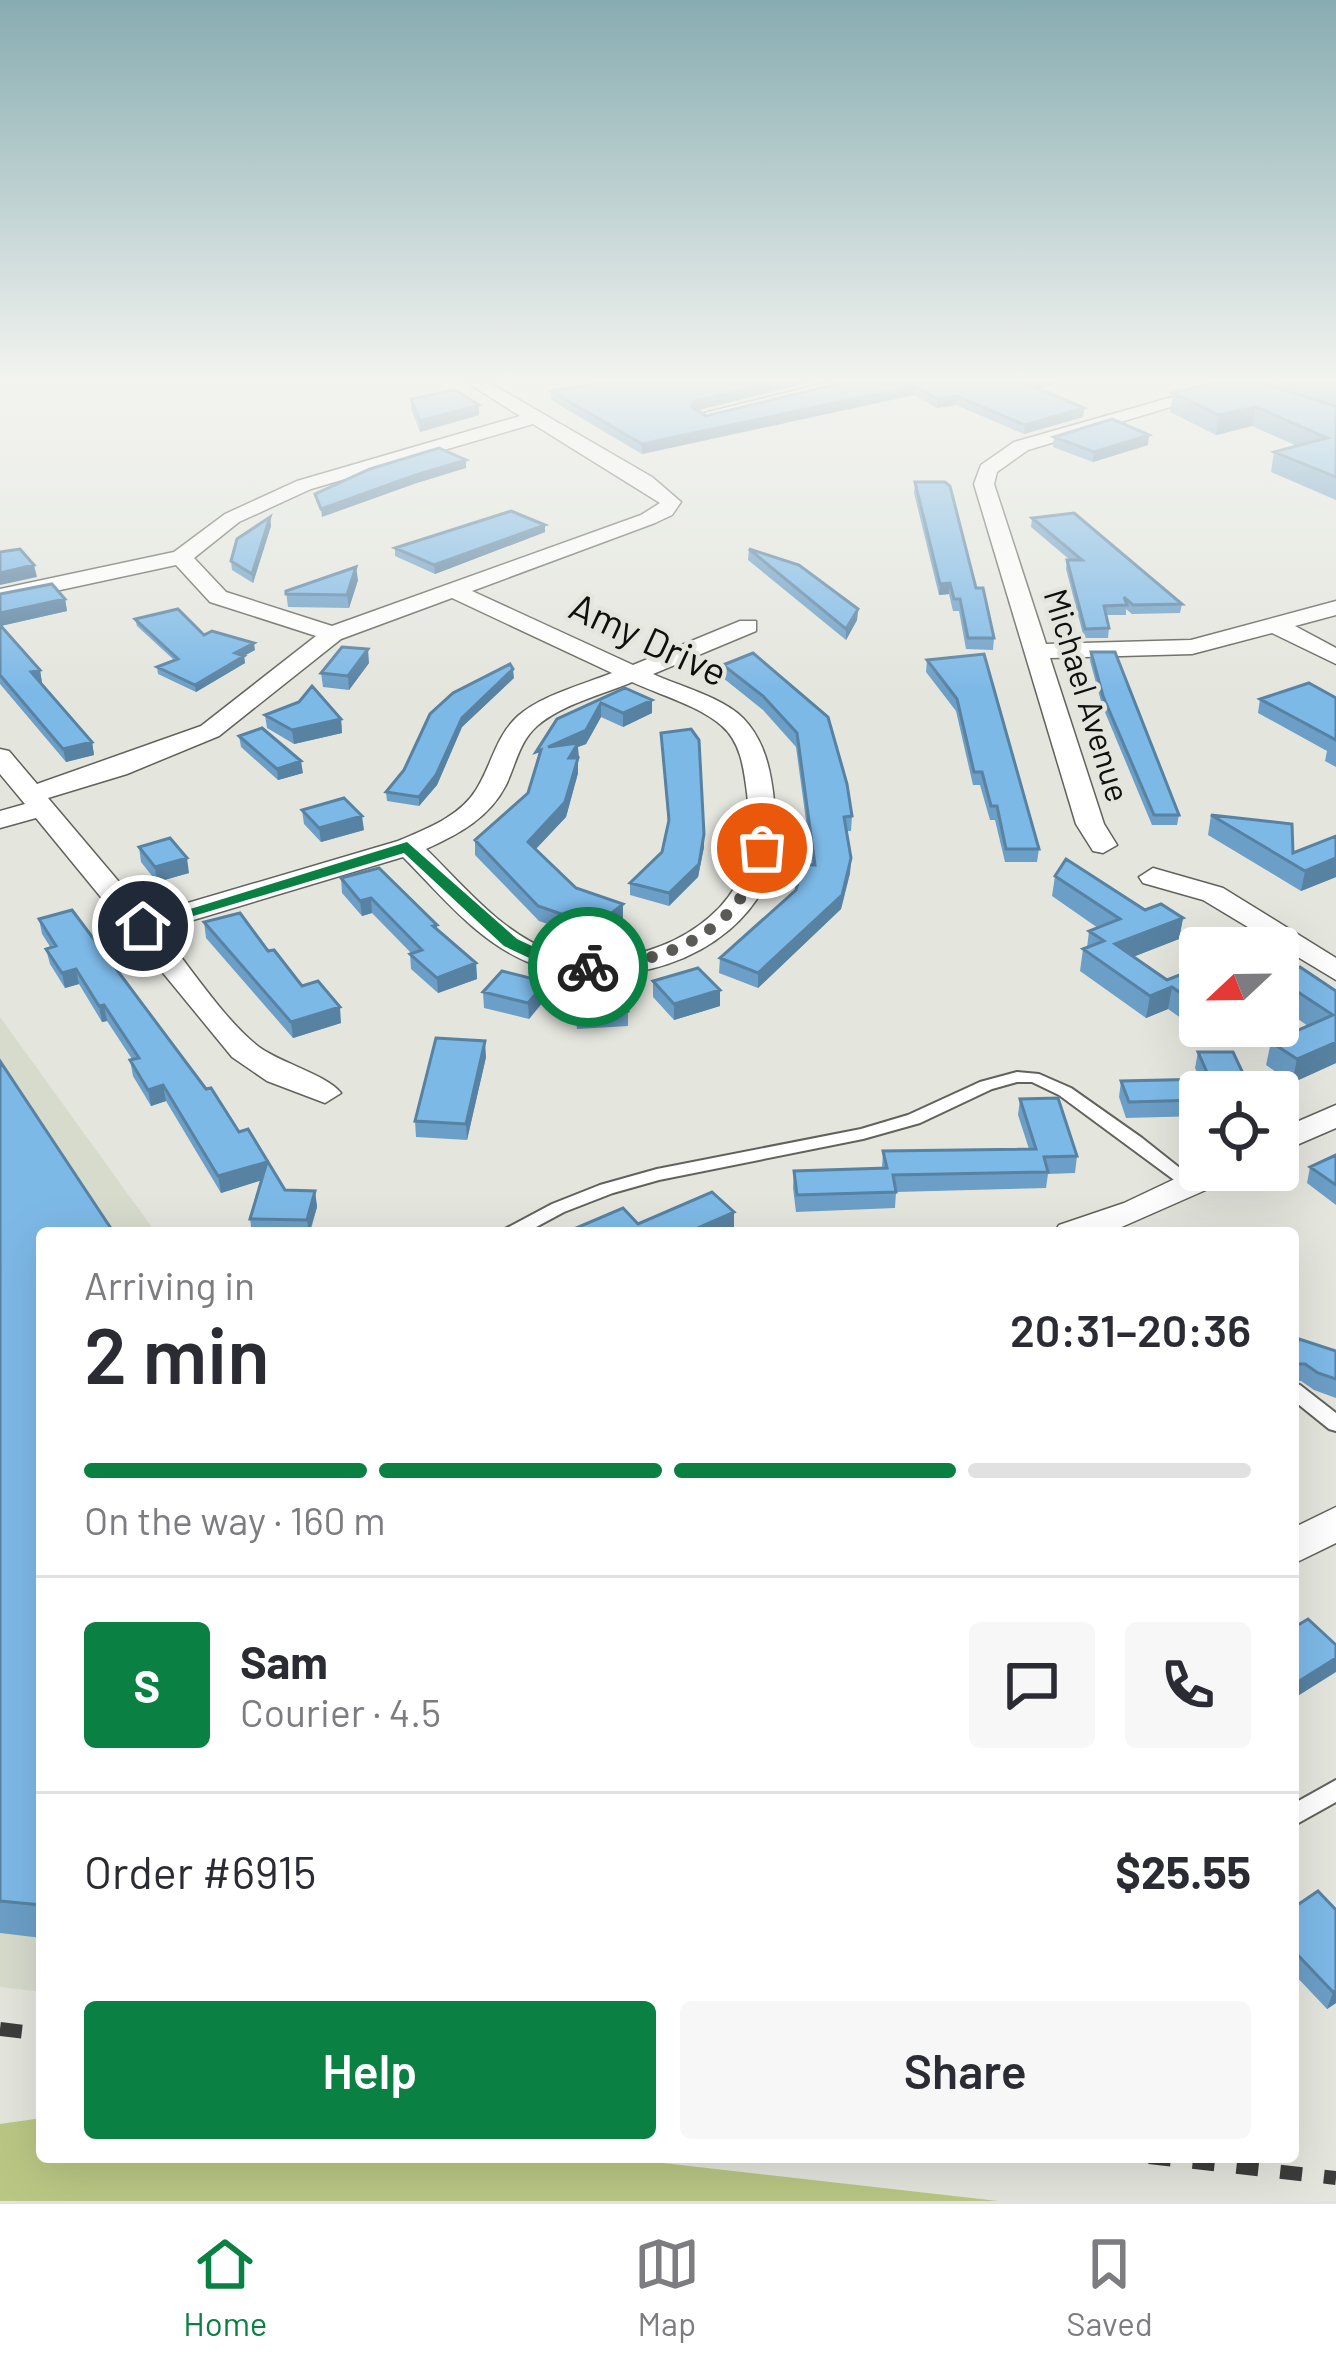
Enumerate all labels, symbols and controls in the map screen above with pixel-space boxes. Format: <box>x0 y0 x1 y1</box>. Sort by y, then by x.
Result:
street label: Amy Drive <box>563 581 735 695</box>
street label: Michael Avenue <box>1037 584 1139 806</box>
pin <box>711 797 813 899</box>
icon: bag <box>729 815 795 881</box>
pin <box>92 875 194 977</box>
icon: home <box>110 893 176 959</box>
courier <box>528 907 648 1027</box>
north arrow <box>1179 927 1299 1047</box>
map controls <box>1179 927 1299 1191</box>
icon: bike <box>555 934 621 1000</box>
button: locate <box>1179 1071 1299 1191</box>
text: Arriving in <box>84 1261 255 1308</box>
text: 20:31–20:36 <box>1010 1302 1251 1356</box>
text: 2 min <box>84 1306 270 1400</box>
text: On the way · 160 m <box>84 1496 386 1543</box>
button: chat <box>969 1622 1095 1748</box>
button: phone <box>1125 1622 1251 1748</box>
text: Sam <box>240 1634 328 1688</box>
text: S <box>134 1658 160 1712</box>
text: Courier · 4.5 <box>240 1688 441 1735</box>
text: Order #6915 <box>84 1844 316 1898</box>
text: $25.55 <box>1115 1844 1251 1898</box>
button: Help <box>84 2001 656 2139</box>
button: Share <box>680 2001 1251 2139</box>
tab: Home <box>183 2231 267 2343</box>
tab: Map <box>634 2231 700 2343</box>
tab: Saved <box>1066 2231 1153 2343</box>

